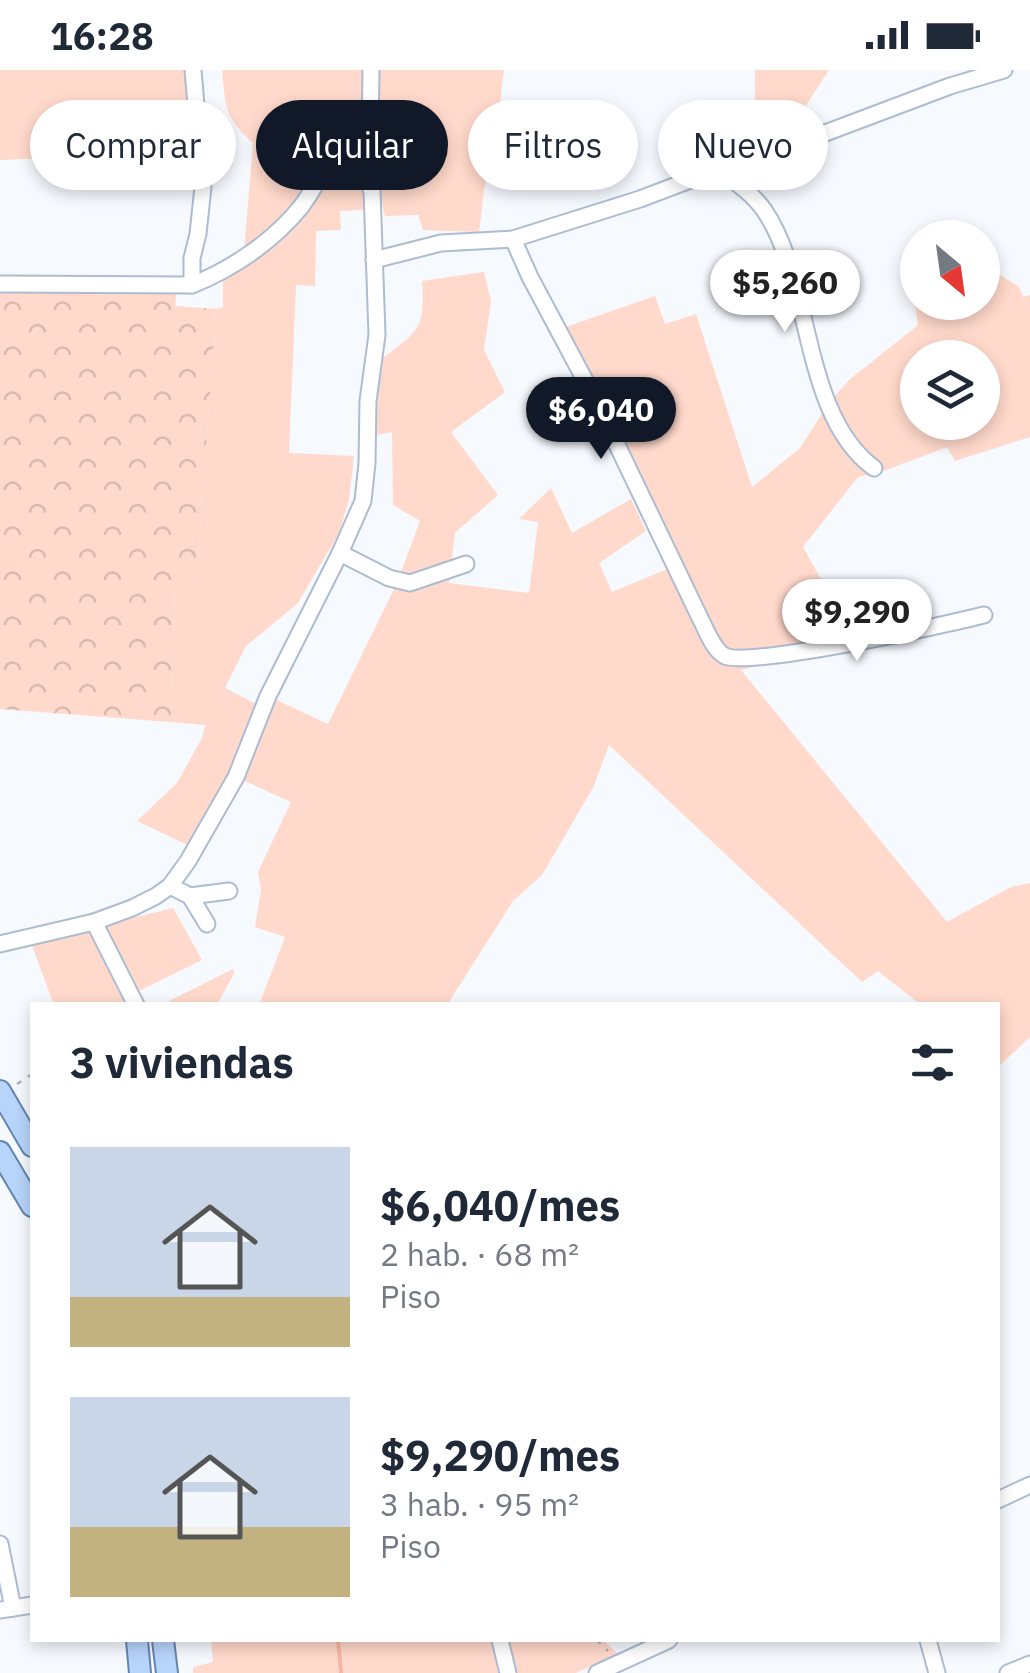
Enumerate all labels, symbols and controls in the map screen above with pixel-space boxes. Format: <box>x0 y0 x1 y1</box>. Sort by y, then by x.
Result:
text: 16:28 <box>50 11 154 60</box>
chip: Comprar <box>30 100 236 190</box>
chip: Alquilar <box>256 100 448 190</box>
chip: Filtros <box>468 100 638 190</box>
chip: Nuevo <box>658 100 828 190</box>
north arrow <box>900 220 1000 320</box>
map controls <box>900 220 1000 440</box>
pin: $5,260 <box>704 250 866 335</box>
text: $5,260 <box>732 261 838 303</box>
button: layers <box>900 340 1000 440</box>
pin: $6,040 <box>520 377 682 462</box>
text: $6,040 <box>548 388 654 430</box>
pin: $9,290 <box>776 579 938 664</box>
text: $9,290 <box>804 590 910 632</box>
text: 3 viviendas <box>70 1035 294 1090</box>
icon: filters <box>905 1035 960 1090</box>
text: $6,040/mes <box>380 1178 620 1233</box>
icon: home <box>150 1187 270 1307</box>
text: 2 hab. · 68 m² <box>380 1233 579 1275</box>
text: Piso <box>380 1275 441 1317</box>
text: $9,290/mes <box>380 1428 620 1483</box>
icon: home <box>150 1437 270 1557</box>
text: 3 hab. · 95 m² <box>380 1483 579 1525</box>
text: Piso <box>380 1525 441 1567</box>

